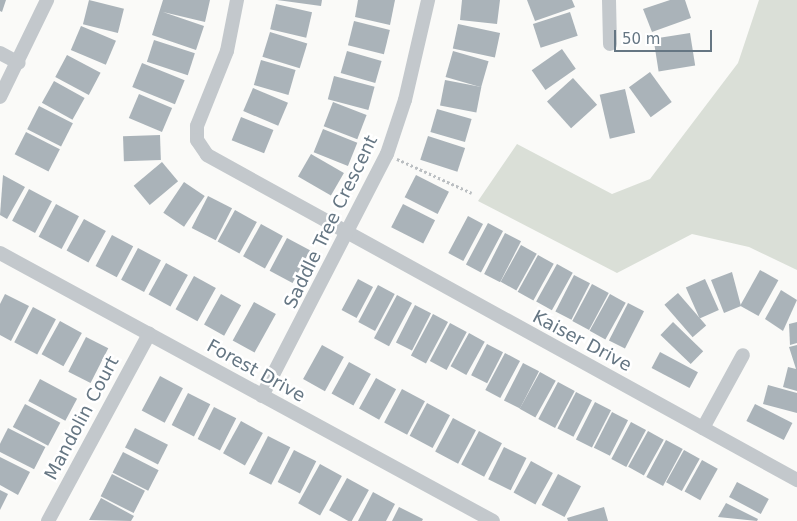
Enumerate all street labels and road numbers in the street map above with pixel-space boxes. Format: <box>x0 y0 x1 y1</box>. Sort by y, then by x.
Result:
street label: Saddle Tree Crescent <box>280 132 382 312</box>
street label: Kaiser Drive <box>529 306 635 376</box>
street label: Forest Drive <box>203 335 309 407</box>
street label: Mandolin Court <box>40 352 124 484</box>

